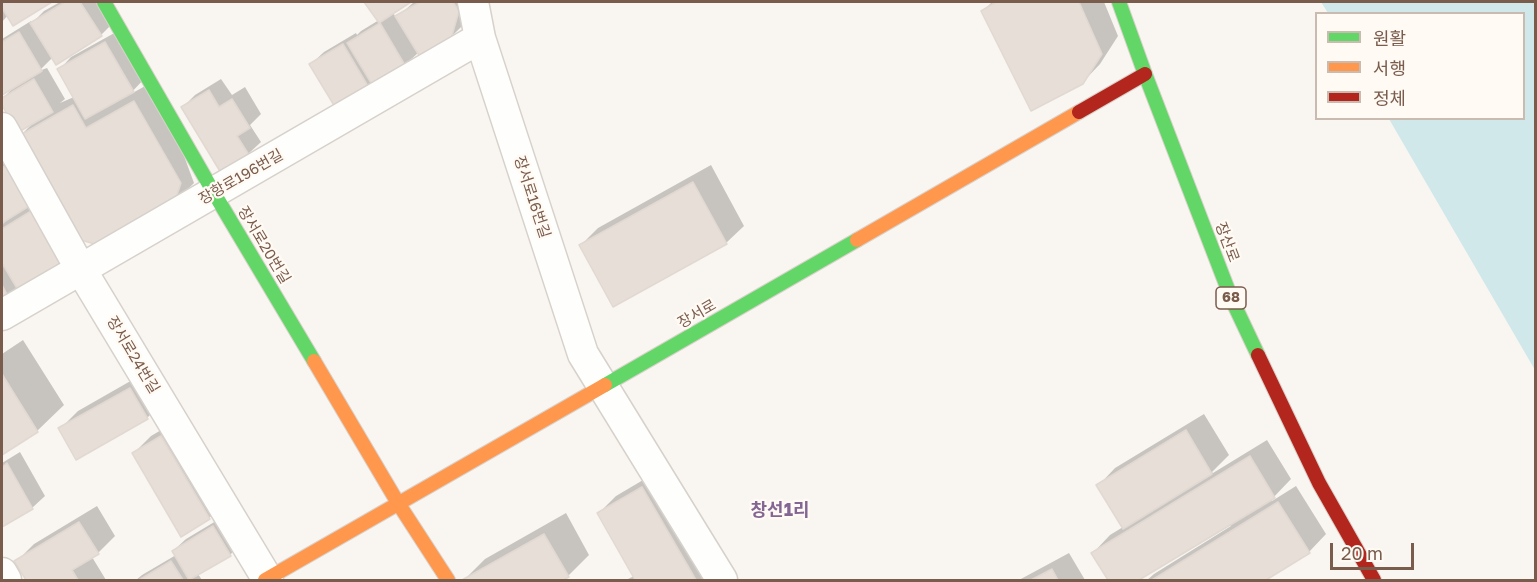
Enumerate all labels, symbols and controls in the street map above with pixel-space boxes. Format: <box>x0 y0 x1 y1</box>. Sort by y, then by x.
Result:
legend <box>1315 12 1525 120</box>
text: 원활 <box>1373 27 1406 49</box>
text: 서행 <box>1373 57 1406 79</box>
text: 정체 <box>1373 87 1406 109</box>
street label: 장항로196번길 <box>196 146 286 208</box>
street label: 장서로16번길 <box>510 154 554 240</box>
street label: 장서로20번길 <box>234 203 294 287</box>
street label: 장산로 <box>1211 219 1243 265</box>
road number: 68 <box>1216 287 1246 309</box>
street label: 장서로 <box>675 296 719 332</box>
street label: 장서로24번길 <box>103 313 163 397</box>
district label: 창선1리 <box>751 499 809 521</box>
scale bar <box>1333 531 1417 569</box>
text: 20 m <box>1341 542 1383 564</box>

